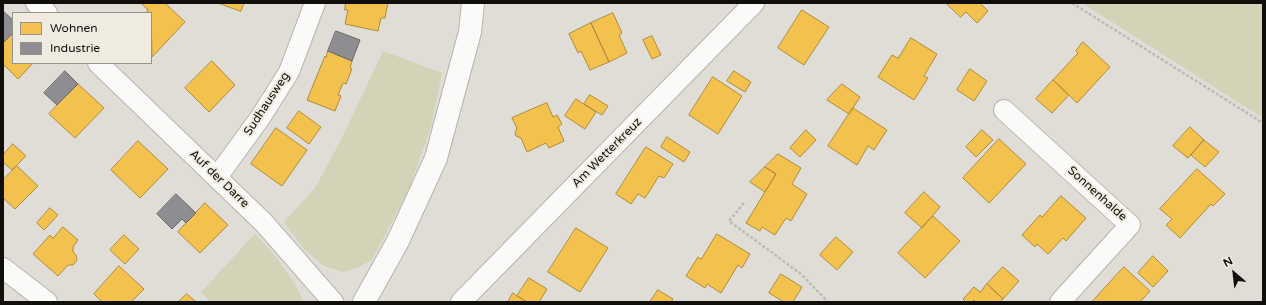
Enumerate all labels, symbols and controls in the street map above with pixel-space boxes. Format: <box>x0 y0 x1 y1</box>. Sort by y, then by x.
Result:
legend <box>12 12 152 64</box>
text: Wohnen <box>50 21 98 35</box>
text: Industrie <box>50 41 100 55</box>
street label: Sudhausweg <box>241 69 293 139</box>
street label: Am Wetterkreuz <box>569 115 645 191</box>
street label: Auf der Darre <box>186 147 252 211</box>
street label: Sonnenhalde <box>1064 164 1130 224</box>
north arrow <box>1214 253 1254 293</box>
text: N <box>1221 254 1235 270</box>

